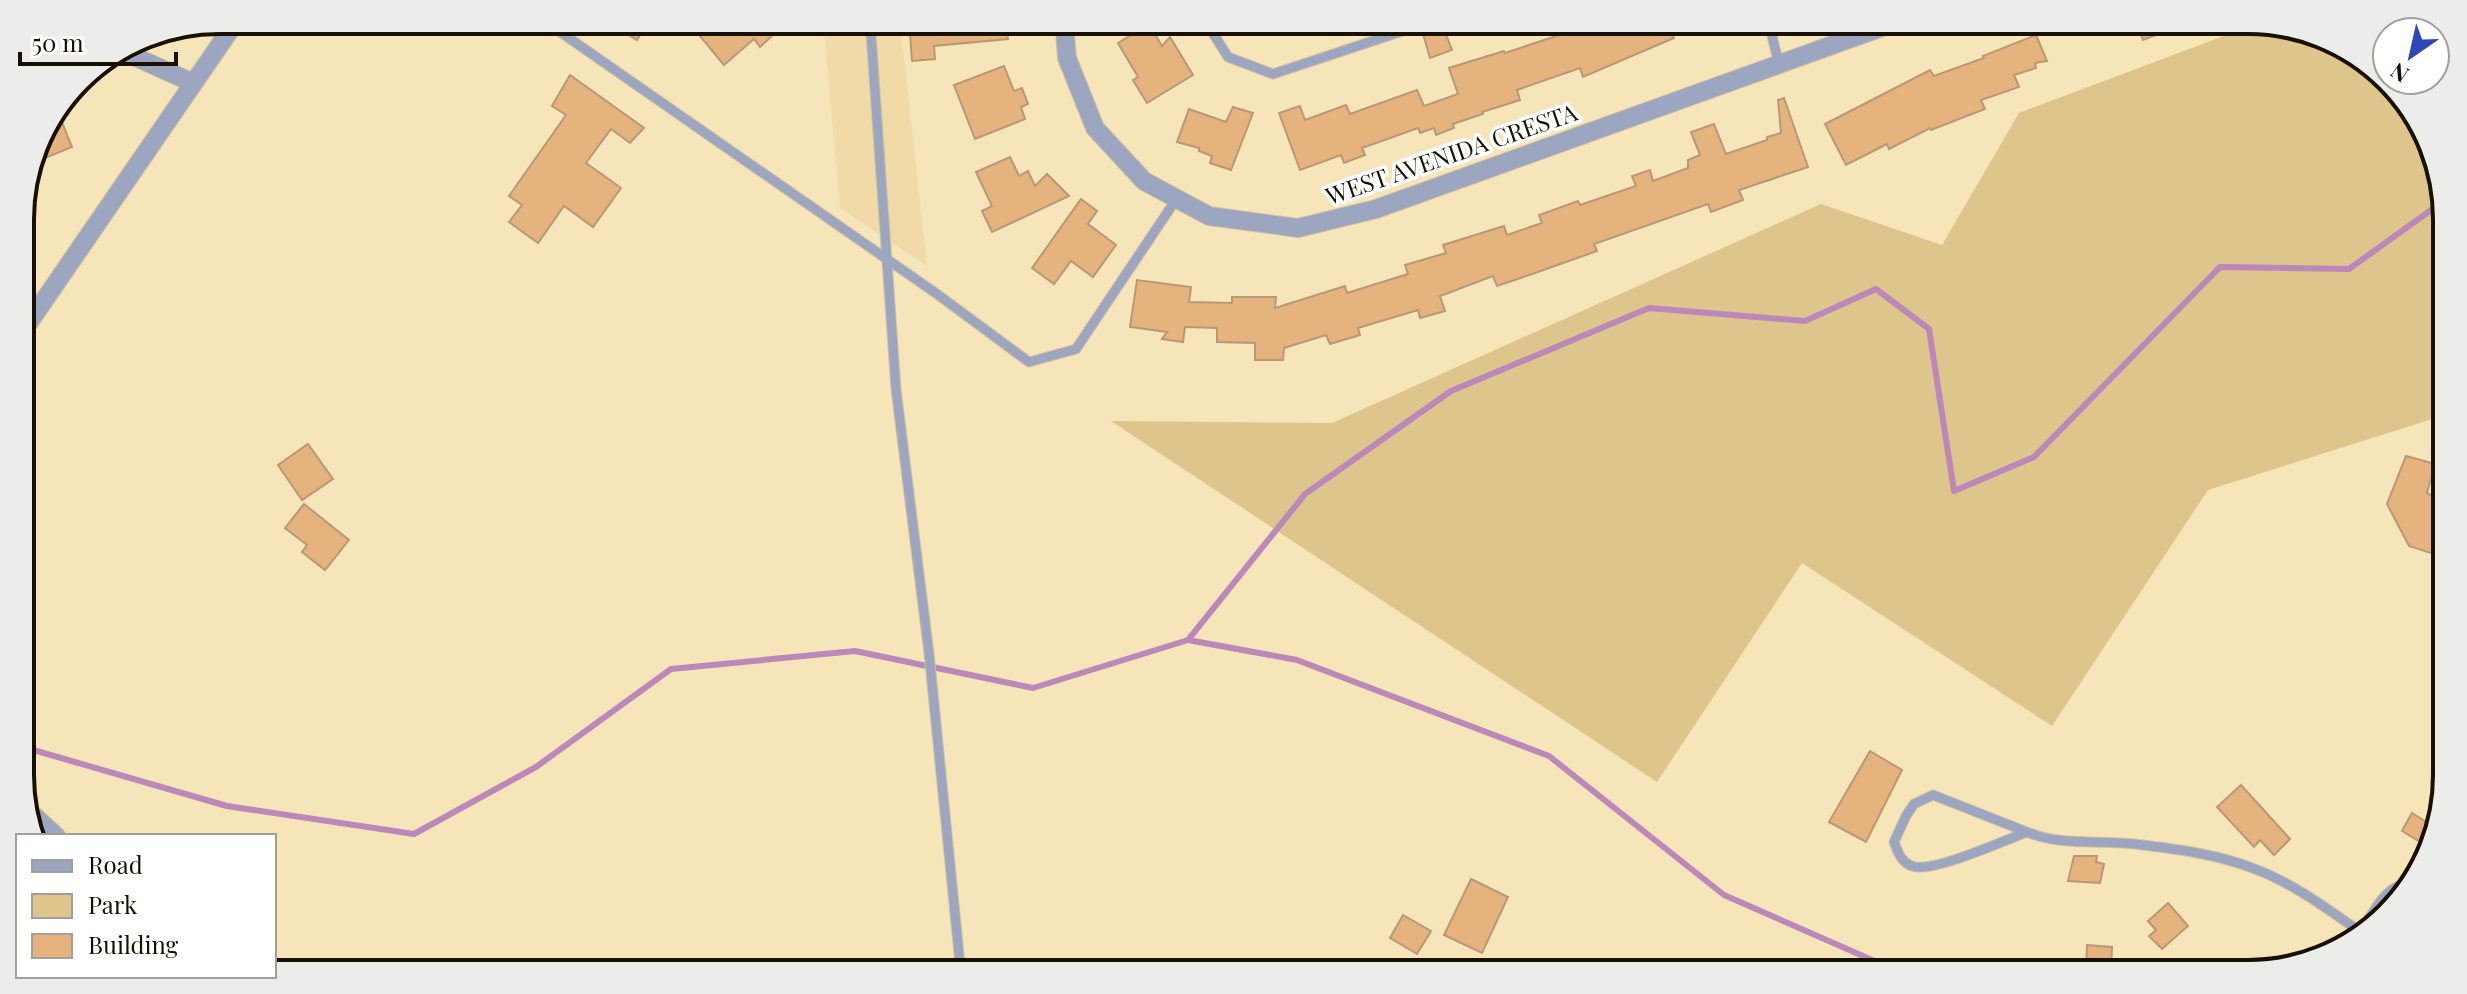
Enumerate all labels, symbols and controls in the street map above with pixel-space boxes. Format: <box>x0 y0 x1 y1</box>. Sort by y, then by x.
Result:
scale bar <box>20 16 176 66</box>
north arrow <box>2371 16 2451 96</box>
text: 50 m <box>32 26 84 58</box>
text: N <box>2384 56 2414 90</box>
street label: WEST AVENIDA CRESTA <box>1320 95 1582 211</box>
legend <box>16 834 276 978</box>
text: Road <box>88 848 143 880</box>
text: Park <box>88 888 138 920</box>
text: Building <box>88 928 179 960</box>

